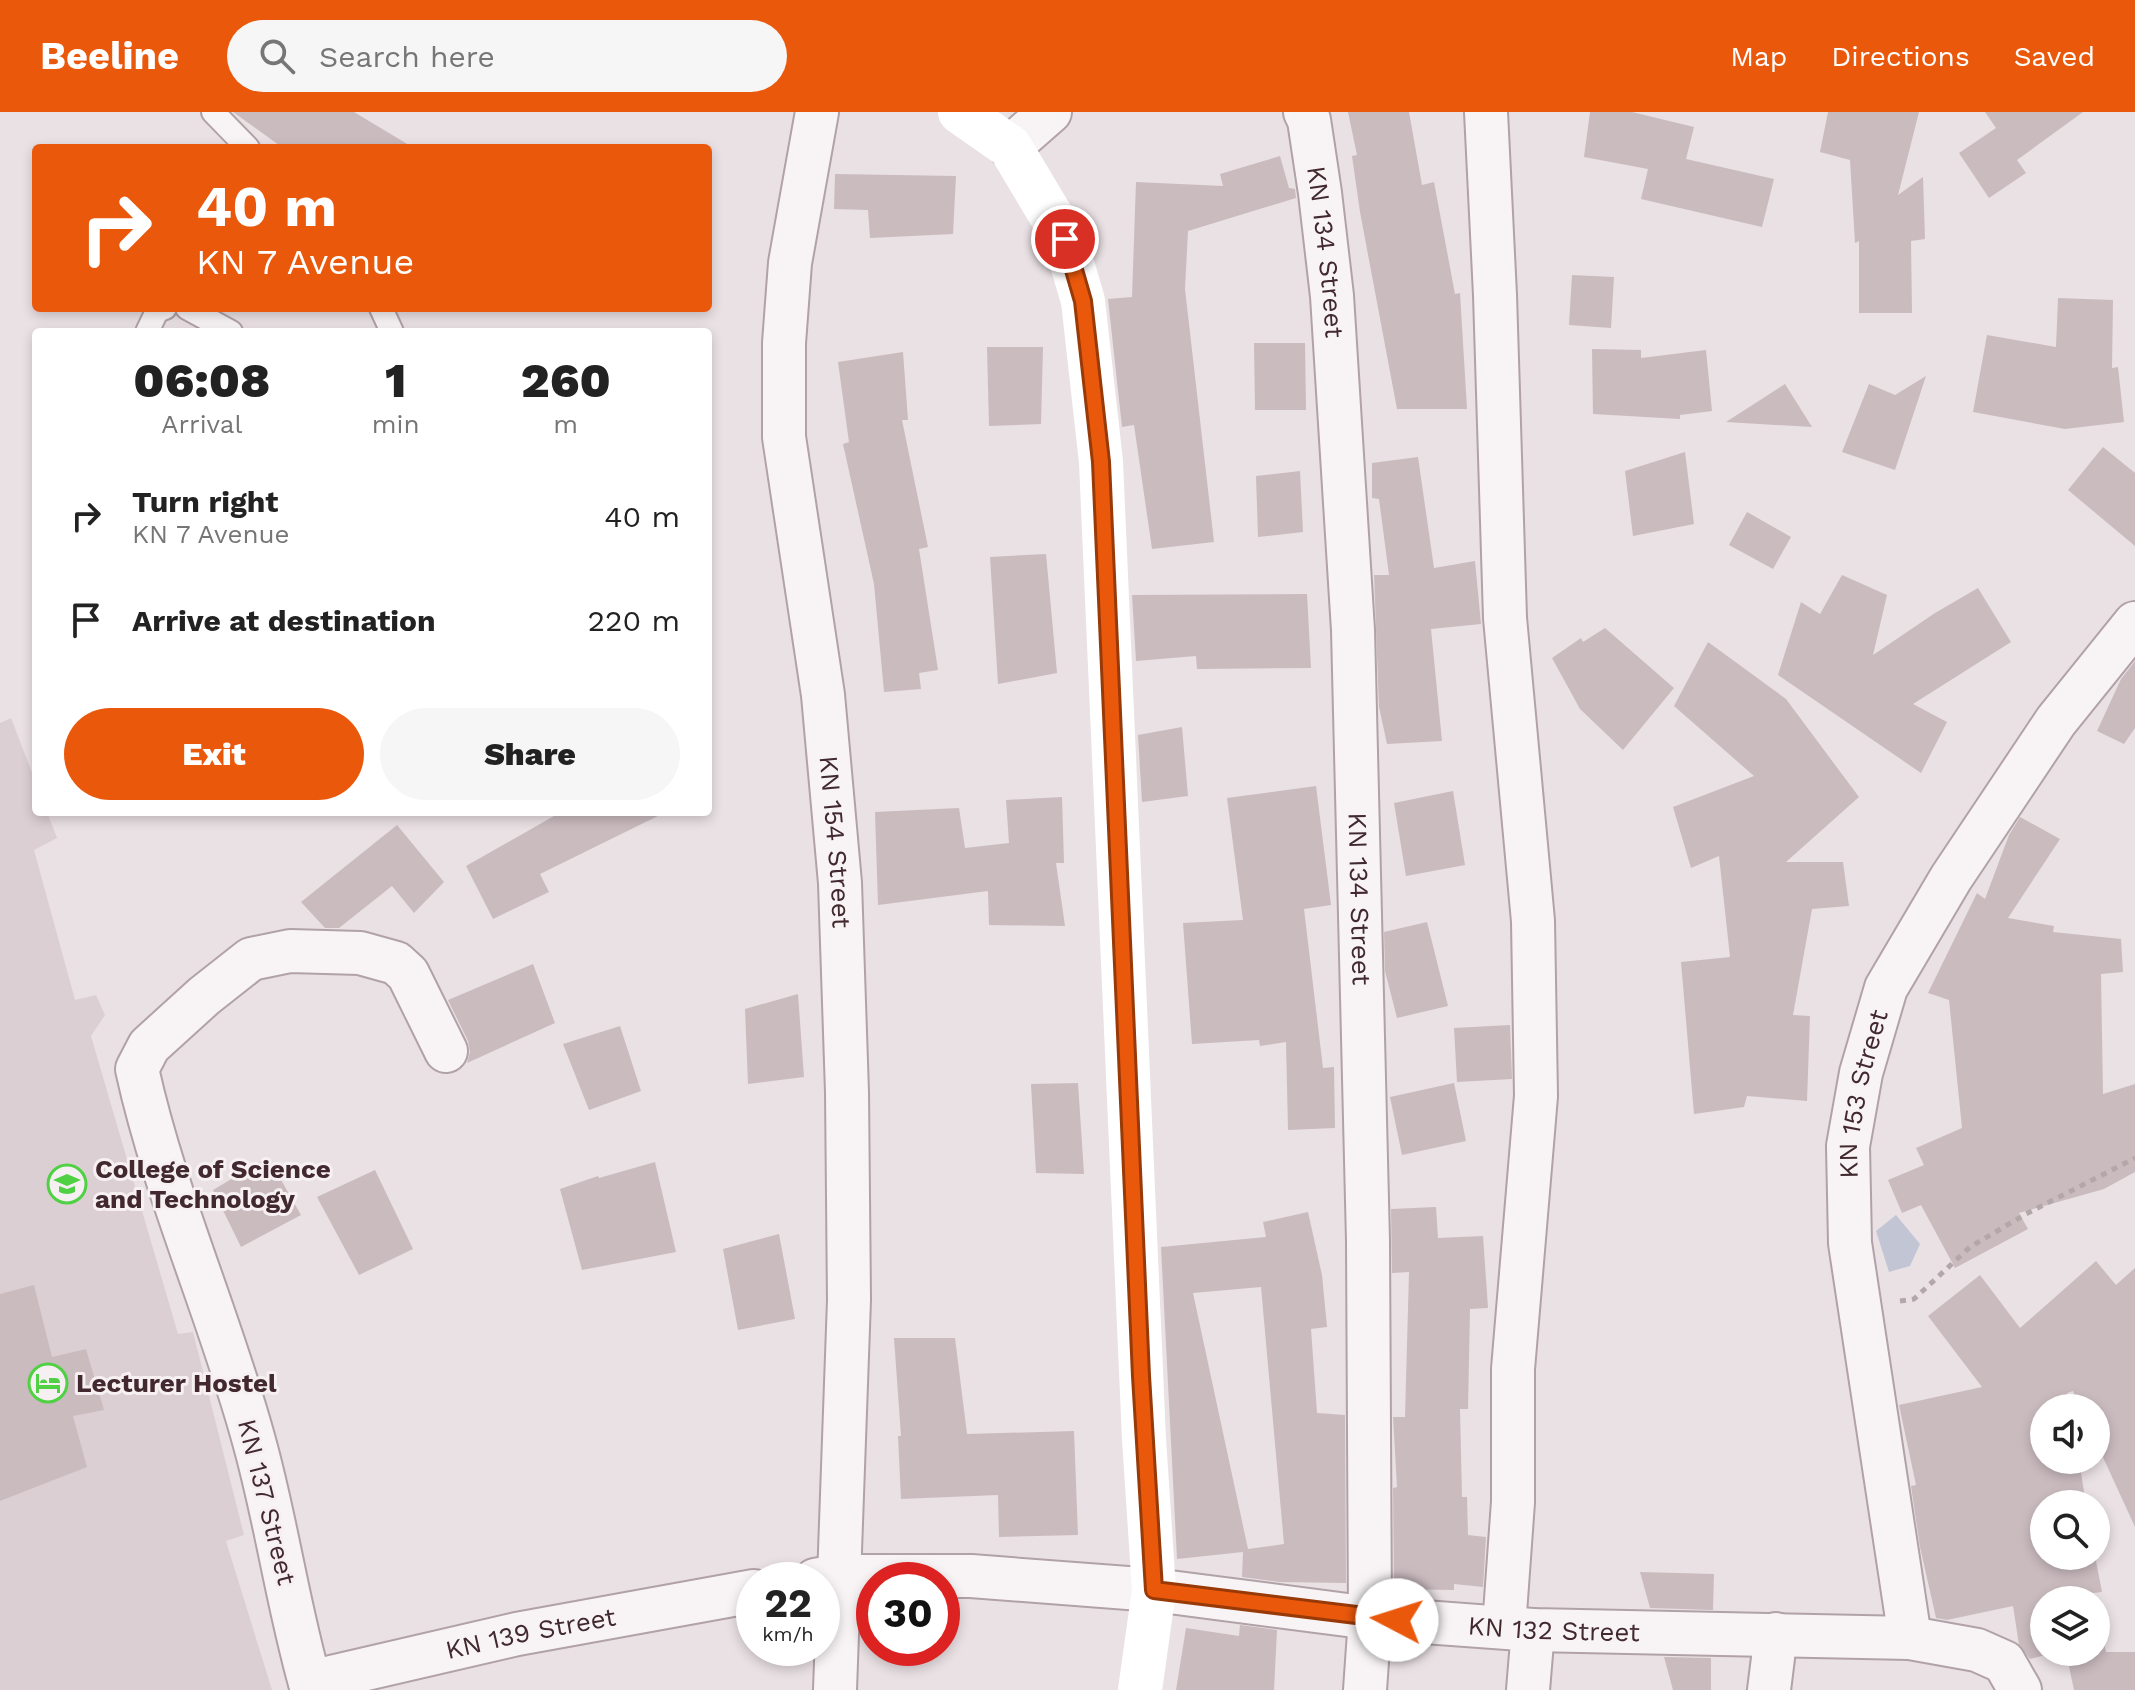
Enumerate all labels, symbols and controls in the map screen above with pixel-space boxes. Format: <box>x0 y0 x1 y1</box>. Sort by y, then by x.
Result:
search box <box>227 20 787 92</box>
text: Beeline <box>40 34 179 78</box>
icon: search <box>255 34 299 78</box>
text: Search here <box>319 39 495 74</box>
text: Map <box>1730 40 1787 73</box>
text: Directions <box>1831 40 1970 73</box>
text: Saved <box>2014 40 2095 73</box>
street label: KN 134 Street <box>1301 164 1350 339</box>
text: 40 m <box>196 174 337 240</box>
icon: right <box>64 176 168 280</box>
pin <box>1031 205 1099 273</box>
icon: arrive <box>1043 217 1087 261</box>
text: KN 7 Avenue <box>196 241 414 283</box>
text: 06:08 <box>133 352 270 409</box>
text: 1 <box>385 352 406 409</box>
text: 260 <box>521 352 611 409</box>
text: Arrival <box>161 409 242 439</box>
text: min <box>372 409 420 439</box>
text: m <box>553 409 578 439</box>
text: Turn right <box>132 484 278 519</box>
icon: right <box>64 494 108 538</box>
text: 40 m <box>604 499 680 534</box>
text: KN 7 Avenue <box>132 519 290 549</box>
icon: arrive <box>64 598 108 642</box>
text: Arrive at destination <box>132 603 436 638</box>
text: 220 m <box>588 603 680 638</box>
button: Exit <box>64 708 364 800</box>
button: Share <box>380 708 680 800</box>
street label: KN 154 Street <box>814 754 857 929</box>
street label: KN 134 Street <box>1342 812 1377 986</box>
street label: KN 153 Street <box>1833 1006 1894 1179</box>
place label: College of Science and Technology <box>95 1154 331 1214</box>
school or university icon: College of Science and Technology <box>46 1163 88 1205</box>
hotel icon: Lecturer Hostel <box>27 1362 69 1404</box>
place label: Lecturer Hostel <box>76 1368 277 1398</box>
map controls <box>2030 1394 2110 1666</box>
button: sound <box>2030 1394 2110 1474</box>
street label: KN 137 Street <box>232 1416 302 1588</box>
button: search <box>2030 1490 2110 1570</box>
speed limit sign: 30 <box>856 1562 960 1666</box>
position arrow <box>1355 1578 1439 1662</box>
text: 22 <box>764 1580 812 1627</box>
button: layers <box>2030 1586 2110 1666</box>
street label: KN 139 Street <box>442 1601 618 1665</box>
street label: KN 132 Street <box>1467 1610 1640 1647</box>
text: km/h <box>762 1622 814 1646</box>

